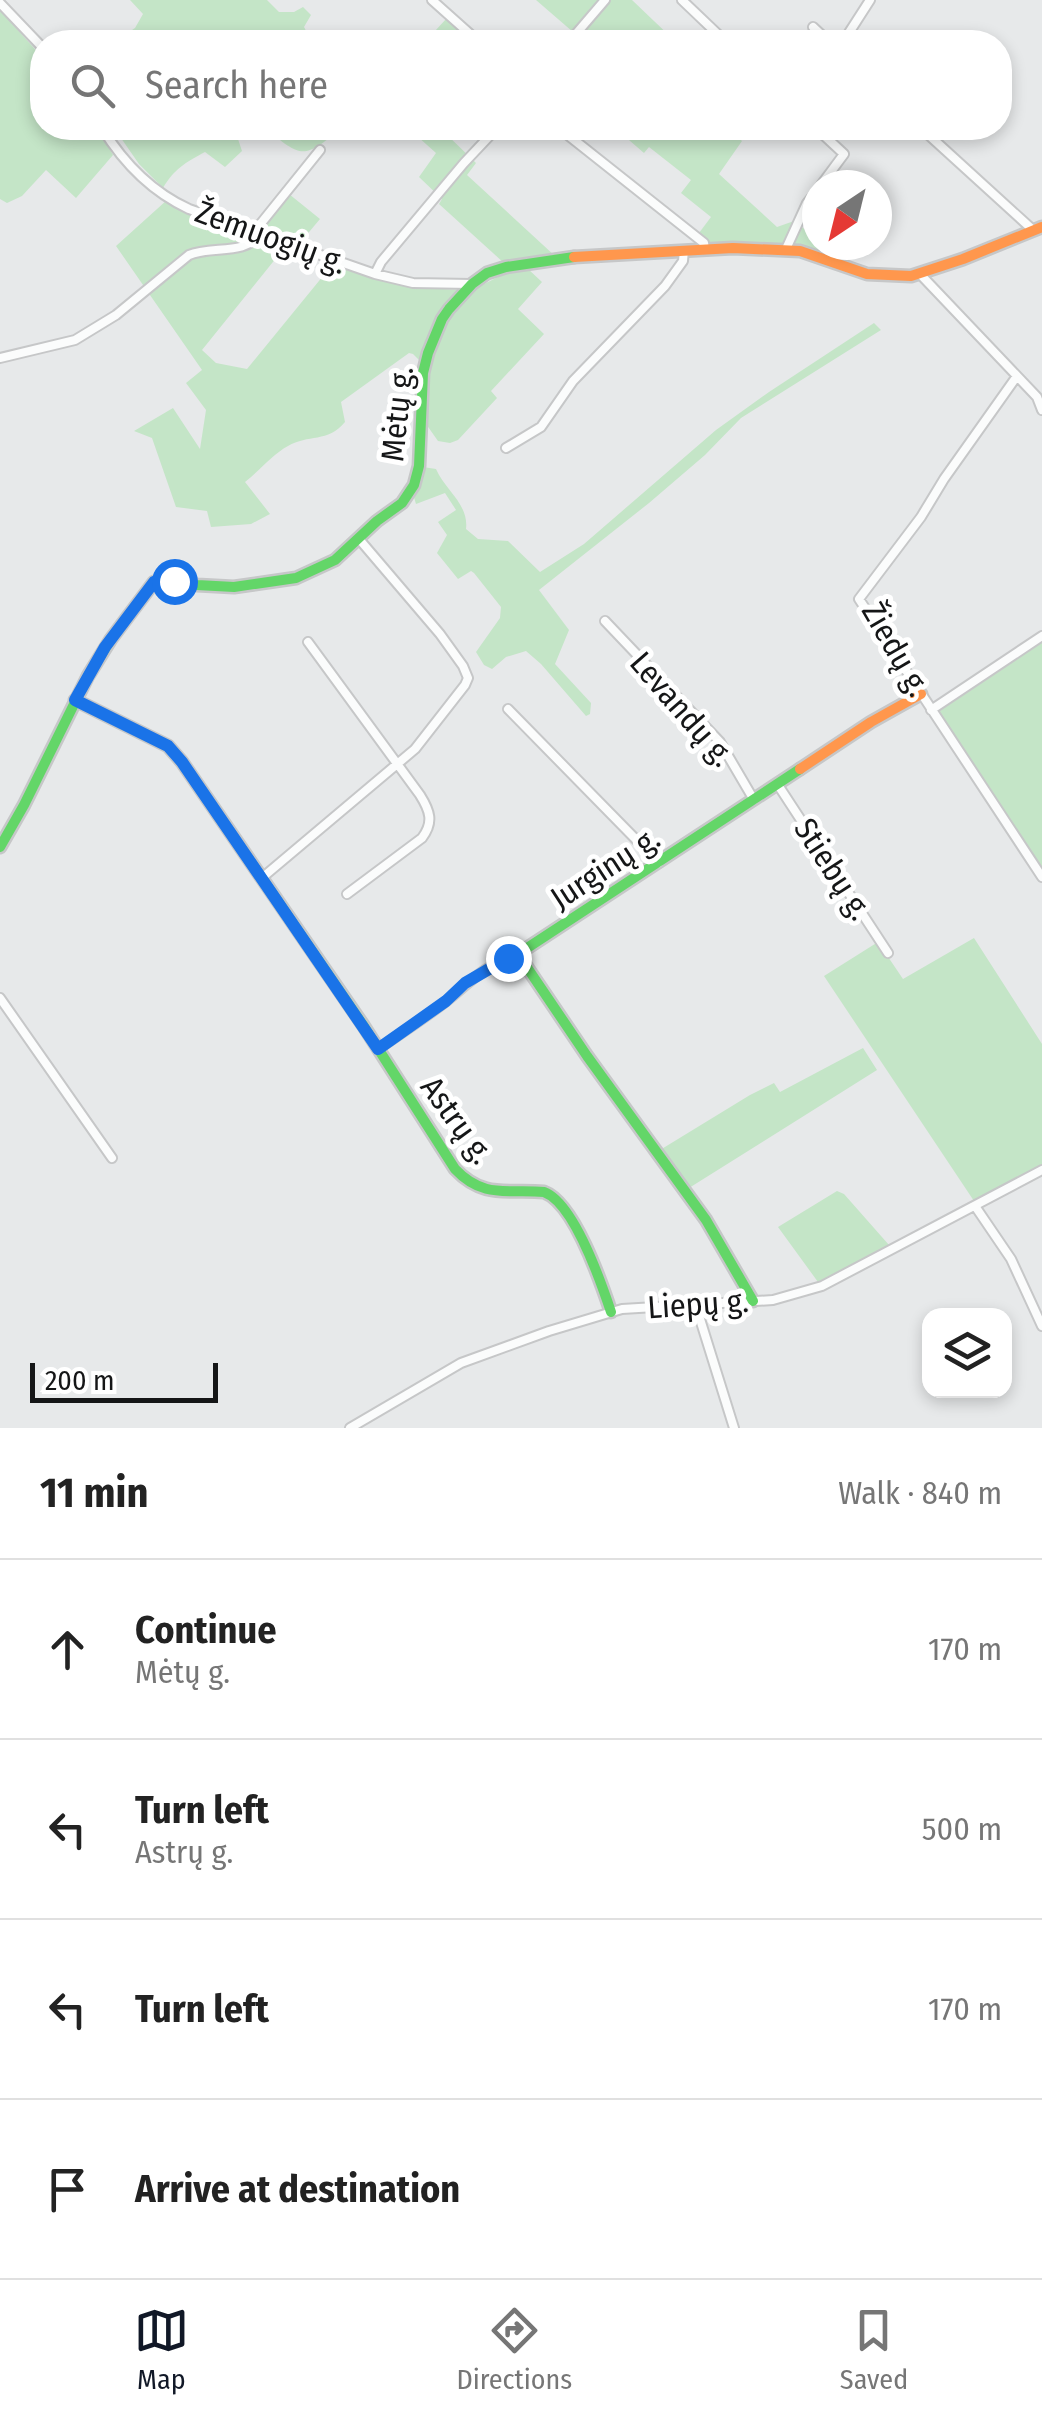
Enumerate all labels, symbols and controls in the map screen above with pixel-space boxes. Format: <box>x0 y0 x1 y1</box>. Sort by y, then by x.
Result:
search box <box>30 30 1012 140</box>
icon: search <box>65 58 120 113</box>
text: Search here <box>145 62 328 108</box>
north arrow <box>802 170 892 260</box>
street label: Žemuogių g. <box>190 192 352 282</box>
street label: Mėtų g. <box>373 365 421 463</box>
route start <box>152 559 198 605</box>
street label: Žiedų g. <box>854 595 938 703</box>
street label: Levandų g. <box>622 644 742 774</box>
street label: Stiebų g. <box>786 811 880 927</box>
street label: Jurginų g. <box>543 819 667 917</box>
route end <box>486 936 532 982</box>
street label: Astrų g. <box>413 1069 501 1171</box>
street label: Liepų g. <box>646 1282 750 1326</box>
map controls <box>922 1308 1012 1398</box>
button: layers <box>922 1308 1012 1398</box>
scale bar <box>30 1358 218 1402</box>
text: 200 m <box>45 1364 115 1397</box>
text: 11 min <box>40 1468 148 1518</box>
text: Walk · 840 m <box>838 1474 1002 1512</box>
text: Continue <box>135 1607 276 1653</box>
icon: ahead <box>40 1622 95 1677</box>
text: 170 m <box>928 1630 1002 1668</box>
text: Mėtų g. <box>135 1653 230 1691</box>
text: Turn left <box>135 1787 269 1833</box>
icon: left <box>40 1802 95 1857</box>
text: 500 m <box>922 1810 1002 1848</box>
text: Astrų g. <box>135 1833 233 1871</box>
icon: left <box>40 1982 95 2037</box>
text: Turn left <box>135 1986 269 2032</box>
text: 170 m <box>928 1990 1002 2028</box>
icon: arrive <box>40 2162 95 2217</box>
text: Arrive at destination <box>135 2166 460 2212</box>
tab: Map <box>134 2303 189 2396</box>
tab: Directions <box>456 2303 572 2396</box>
tab: Saved <box>840 2303 908 2396</box>

